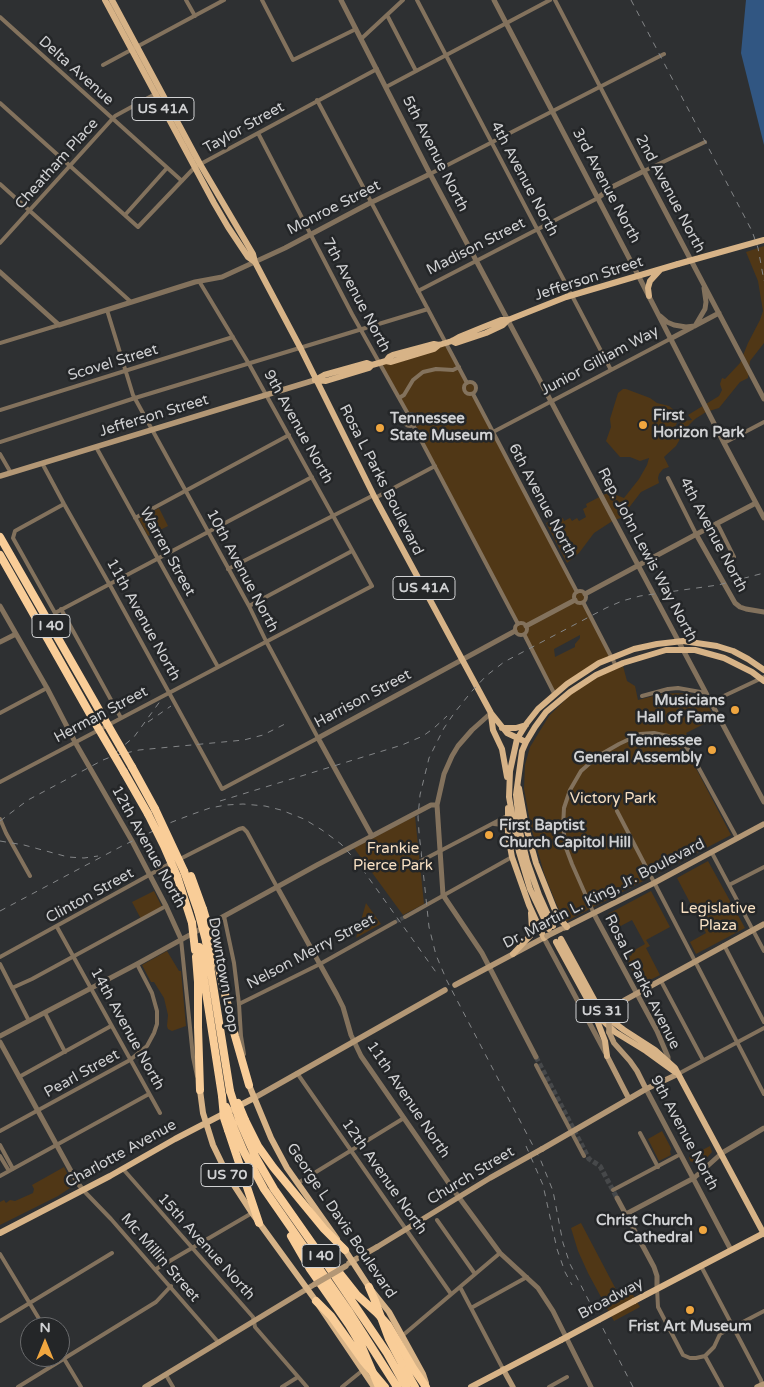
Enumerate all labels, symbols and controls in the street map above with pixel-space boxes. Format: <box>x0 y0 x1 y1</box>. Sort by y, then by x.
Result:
street label: Delta Avenue <box>35 33 117 109</box>
street label: 5th Avenue North <box>398 93 472 215</box>
road number: US 41A <box>132 98 194 120</box>
street label: Taylor Street <box>200 98 288 158</box>
street label: Cheatham Place <box>12 115 102 213</box>
street label: 4th Avenue North <box>486 119 562 239</box>
street label: 3rd Avenue North <box>568 126 644 246</box>
street label: 2nd Avenue North <box>631 132 709 256</box>
street label: Monroe Street <box>284 177 384 239</box>
street label: Madison Street <box>424 214 528 280</box>
street label: 7th Avenue North <box>318 235 394 355</box>
street label: Jefferson Street <box>532 253 646 305</box>
street label: Junior Gilliam Way <box>538 322 662 400</box>
street label: Scovel Street <box>66 341 160 385</box>
street label: 9th Avenue North <box>259 367 337 487</box>
street label: Jefferson Street <box>97 391 211 441</box>
street label: Rosa L Parks Boulevard <box>335 402 427 558</box>
place label: First Horizon Park <box>653 407 744 442</box>
place label: Tennessee State Museum <box>390 410 493 445</box>
marker: First Horizon Park <box>637 419 649 431</box>
marker: Tennessee State Museum <box>374 422 386 434</box>
street label: 6th Avenue North <box>504 441 580 561</box>
street label: Rep. John Lewis Way North <box>593 465 701 645</box>
street label: 4th Avenue North <box>675 475 751 595</box>
street label: Warren Street <box>135 504 199 600</box>
street label: 10th Avenue North <box>202 506 282 636</box>
street label: 11th Avenue North <box>102 556 184 684</box>
road number: US 41A <box>393 576 455 600</box>
road number: I 40 <box>32 614 70 638</box>
street label: Harrison Street <box>311 666 415 732</box>
street label: Herman Street <box>51 683 151 747</box>
place label: Musicians Hall of Fame <box>637 692 725 727</box>
marker: Musicians Hall of Fame <box>729 704 741 716</box>
place label: Tennessee General Assembly <box>574 732 702 767</box>
marker: Tennessee General Assembly <box>706 744 718 756</box>
street label: 12th Avenue North <box>107 783 189 911</box>
park label: Victory Park <box>570 790 656 808</box>
place label: First Baptist Church Capitol Hill <box>499 817 631 852</box>
marker: First Baptist Church Capitol Hill <box>483 829 495 841</box>
street label: Dr. Martin L. King, Jr. Boulevard <box>500 835 708 953</box>
park label: Frankie Pierce Park <box>353 840 433 875</box>
street label: Clinton Street <box>43 864 137 928</box>
park label: Legislative Plaza <box>680 900 756 935</box>
street label: Nelson Merry Street <box>244 911 378 993</box>
street label: Rosa L Parks Avenue <box>600 912 684 1052</box>
street label: Downtown Loop <box>204 916 242 1034</box>
street label: 14th Avenue North <box>86 965 168 1093</box>
road number: US 31 <box>576 999 628 1022</box>
street label: 11th Avenue North <box>362 1038 454 1162</box>
street label: Pearl Street <box>41 1046 123 1102</box>
street label: 9th Avenue North <box>646 1073 722 1193</box>
street label: Charlotte Avenue <box>62 1116 180 1192</box>
street label: 12th Avenue North <box>337 1116 431 1238</box>
street label: George L Davis Boulevard <box>282 1140 400 1302</box>
street label: Church Street <box>424 1143 518 1209</box>
road number: US 70 <box>201 1164 253 1186</box>
street label: 15th Avenue North <box>154 1190 258 1304</box>
street label: Mc Millin Street <box>117 1210 203 1306</box>
place label: Christ Church Cathedral <box>596 1212 693 1247</box>
marker: Christ Church Cathedral <box>697 1224 709 1236</box>
road number: I 40 <box>302 1244 340 1268</box>
street label: Broadway <box>575 1274 647 1324</box>
marker: Frist Art Museum <box>684 1304 696 1316</box>
north arrow <box>20 1317 70 1367</box>
place label: Frist Art Museum <box>628 1318 752 1336</box>
text: N <box>39 1319 51 1336</box>

